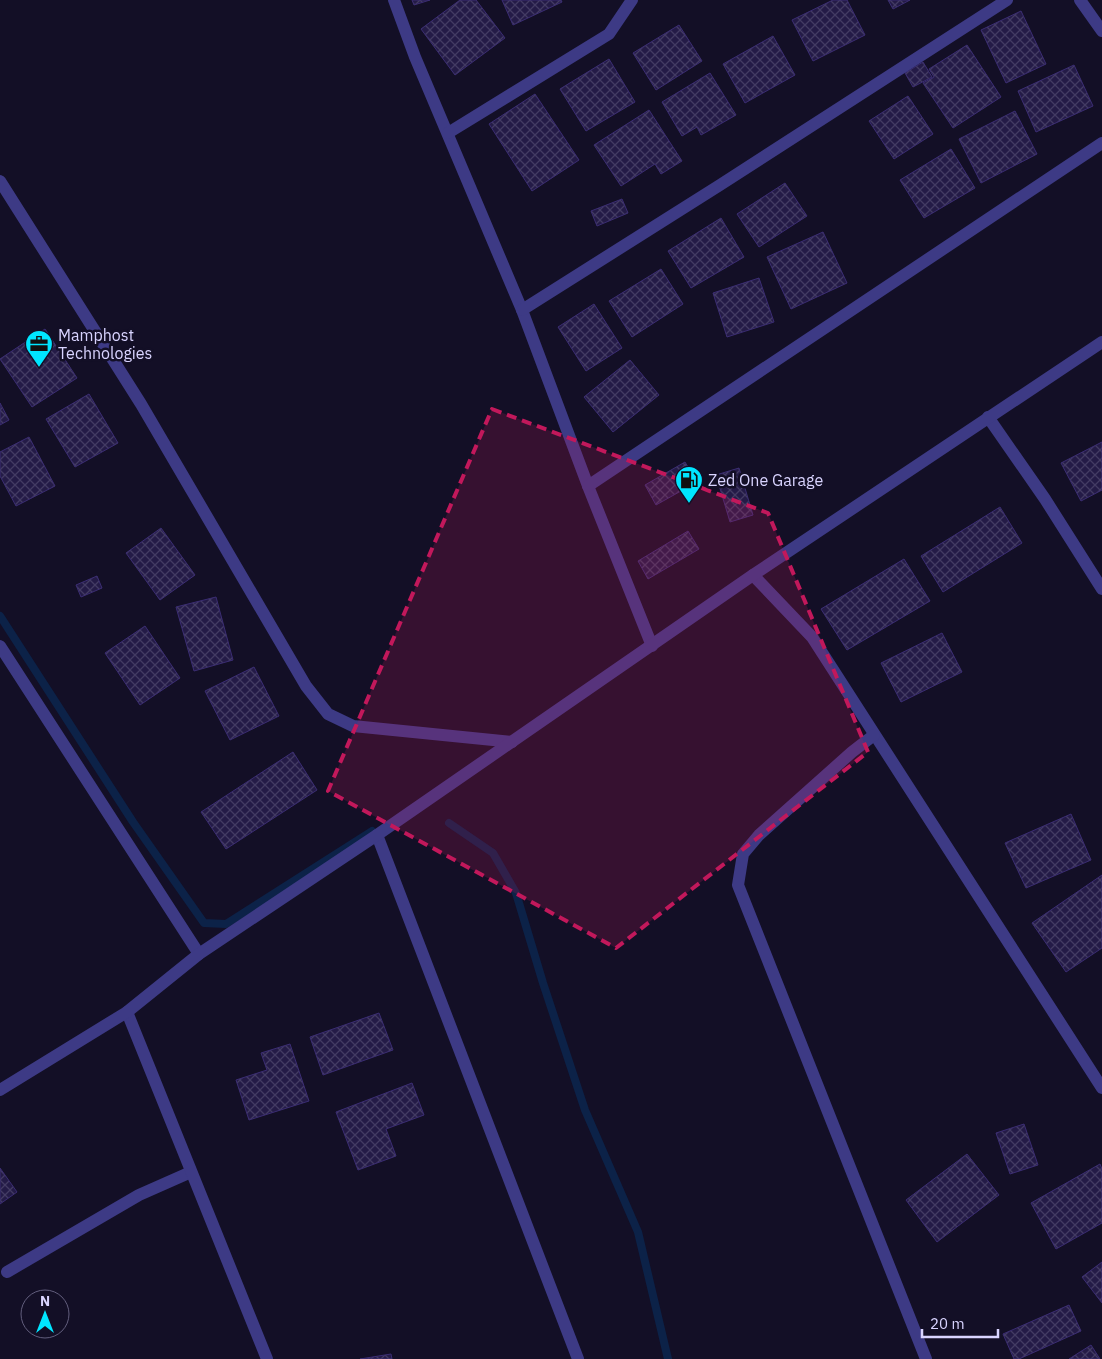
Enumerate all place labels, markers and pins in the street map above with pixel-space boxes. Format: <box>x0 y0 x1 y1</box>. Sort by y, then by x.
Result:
place label: Mamphost Technologies <box>58 325 152 363</box>
office icon: Mamphost Technologies <box>24 329 54 368</box>
fuel station icon: Zed One Garage <box>674 465 704 504</box>
place label: Zed One Garage <box>708 470 823 490</box>

